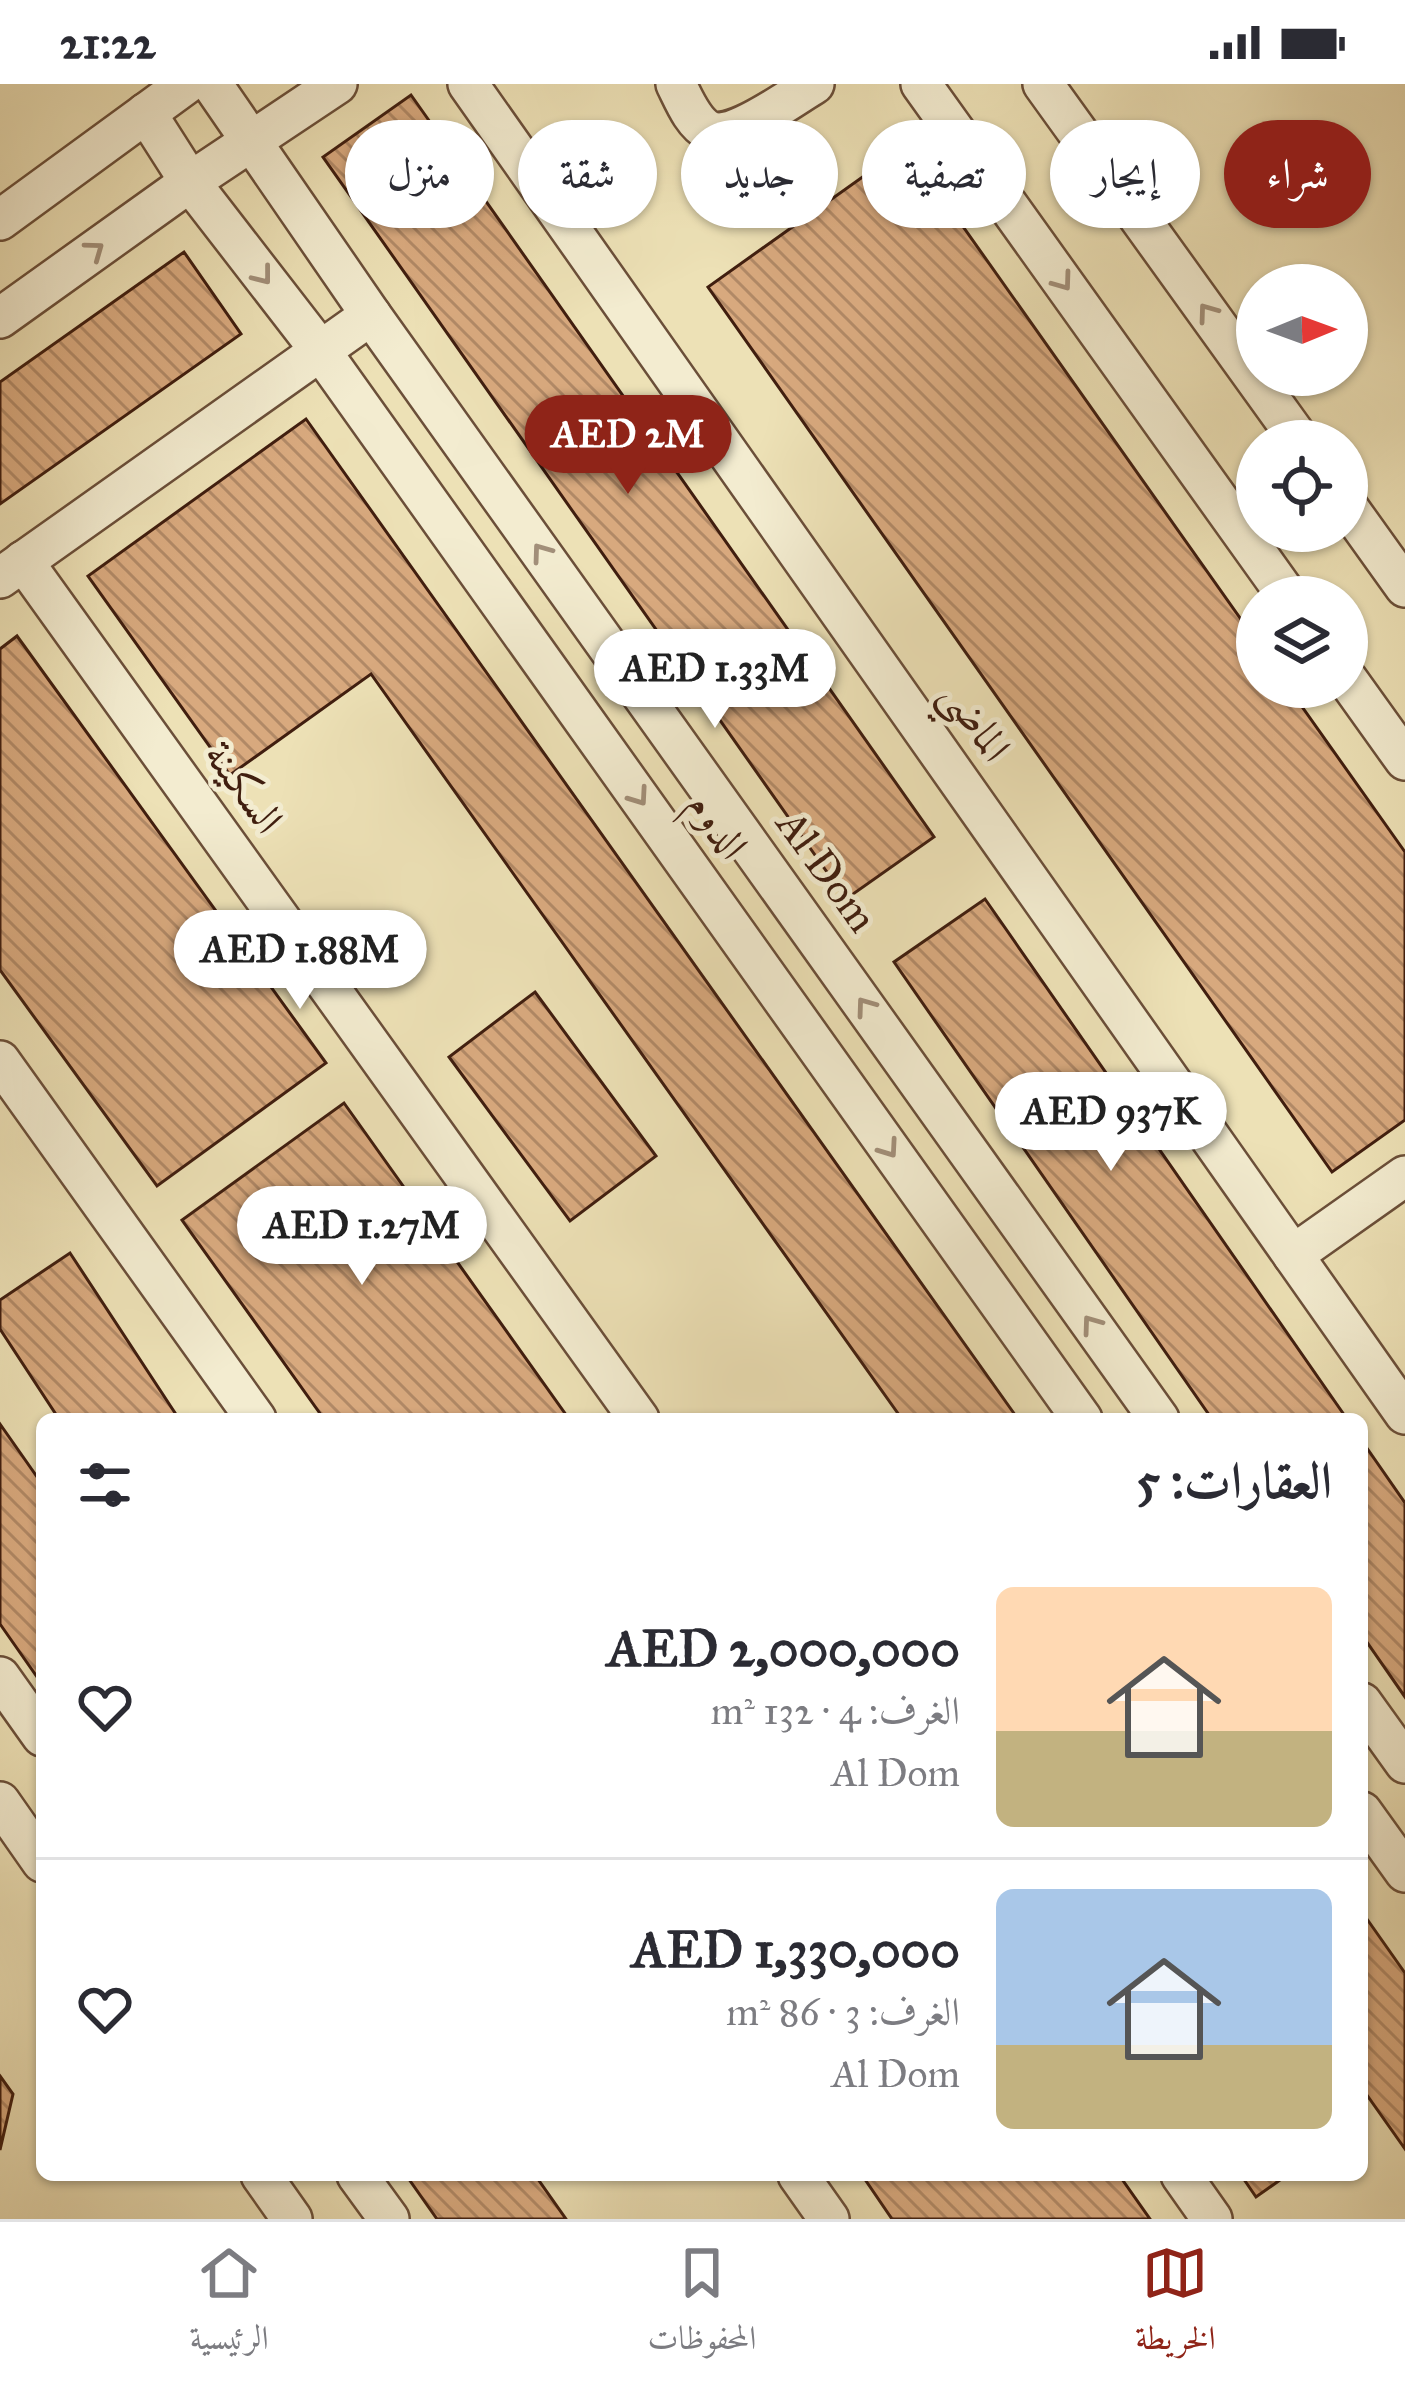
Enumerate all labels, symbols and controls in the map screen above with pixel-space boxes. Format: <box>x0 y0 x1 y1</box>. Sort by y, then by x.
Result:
text: 21:22 <box>60 15 156 70</box>
chip: منزل <box>345 120 494 228</box>
chip: شقة <box>518 120 657 228</box>
chip: جديد <box>681 120 838 228</box>
chip: تصفية <box>862 120 1026 228</box>
chip: إيجار <box>1050 120 1200 228</box>
chip: شراء <box>1224 120 1371 228</box>
one-way arrow <box>82 242 104 264</box>
one-way arrow <box>249 263 271 285</box>
north arrow <box>1236 264 1368 396</box>
map controls <box>1236 264 1368 708</box>
one-way arrow <box>1049 269 1071 291</box>
one-way arrow <box>1199 303 1221 325</box>
pin: AED 2M <box>530 395 726 497</box>
text: AED 2M <box>552 410 704 458</box>
button: locate <box>1236 420 1368 552</box>
one-way arrow <box>533 544 555 565</box>
button: layers <box>1236 576 1368 708</box>
pin: AED 1.33M <box>578 629 852 731</box>
text: AED 1.33M <box>621 644 809 692</box>
street label: الماضي <box>919 671 1022 779</box>
street label: السكينة <box>193 731 295 843</box>
street label: الدوم <box>668 781 760 875</box>
one-way arrow <box>625 784 647 806</box>
street label: Al Dom <box>764 798 889 942</box>
pin: AED 1.88M <box>163 910 437 1012</box>
text: AED 1.88M <box>201 925 399 973</box>
one-way arrow <box>857 997 879 1019</box>
pin: AED 937K <box>987 1072 1235 1174</box>
text: AED 937K <box>1022 1087 1200 1135</box>
one-way arrow <box>875 1136 897 1157</box>
pin: AED 1.27M <box>225 1186 499 1288</box>
text: AED 1.27M <box>264 1201 460 1249</box>
one-way arrow <box>1083 1315 1105 1337</box>
text: العقارات: 5 <box>1136 1450 1332 1512</box>
icon: filters <box>72 1452 138 1518</box>
text: AED 2,000,000 <box>607 1618 960 1680</box>
icon: home <box>1092 1635 1236 1779</box>
icon: heart <box>72 1674 138 1740</box>
text: الغرف: 4 · 132 m² <box>711 1687 960 1735</box>
text: Al Dom <box>831 1749 960 1797</box>
text: AED 1,330,000 <box>632 1919 960 1981</box>
icon: home <box>1092 1937 1236 2081</box>
icon: heart <box>72 1976 138 2042</box>
text: الغرف: 3 · 86 m² <box>726 1988 960 2036</box>
text: Al Dom <box>831 2050 960 2098</box>
tab: الرئيسية <box>189 2240 269 2370</box>
tab: المحفوظات <box>648 2240 756 2370</box>
tab: الخريطة <box>1135 2240 1216 2370</box>

